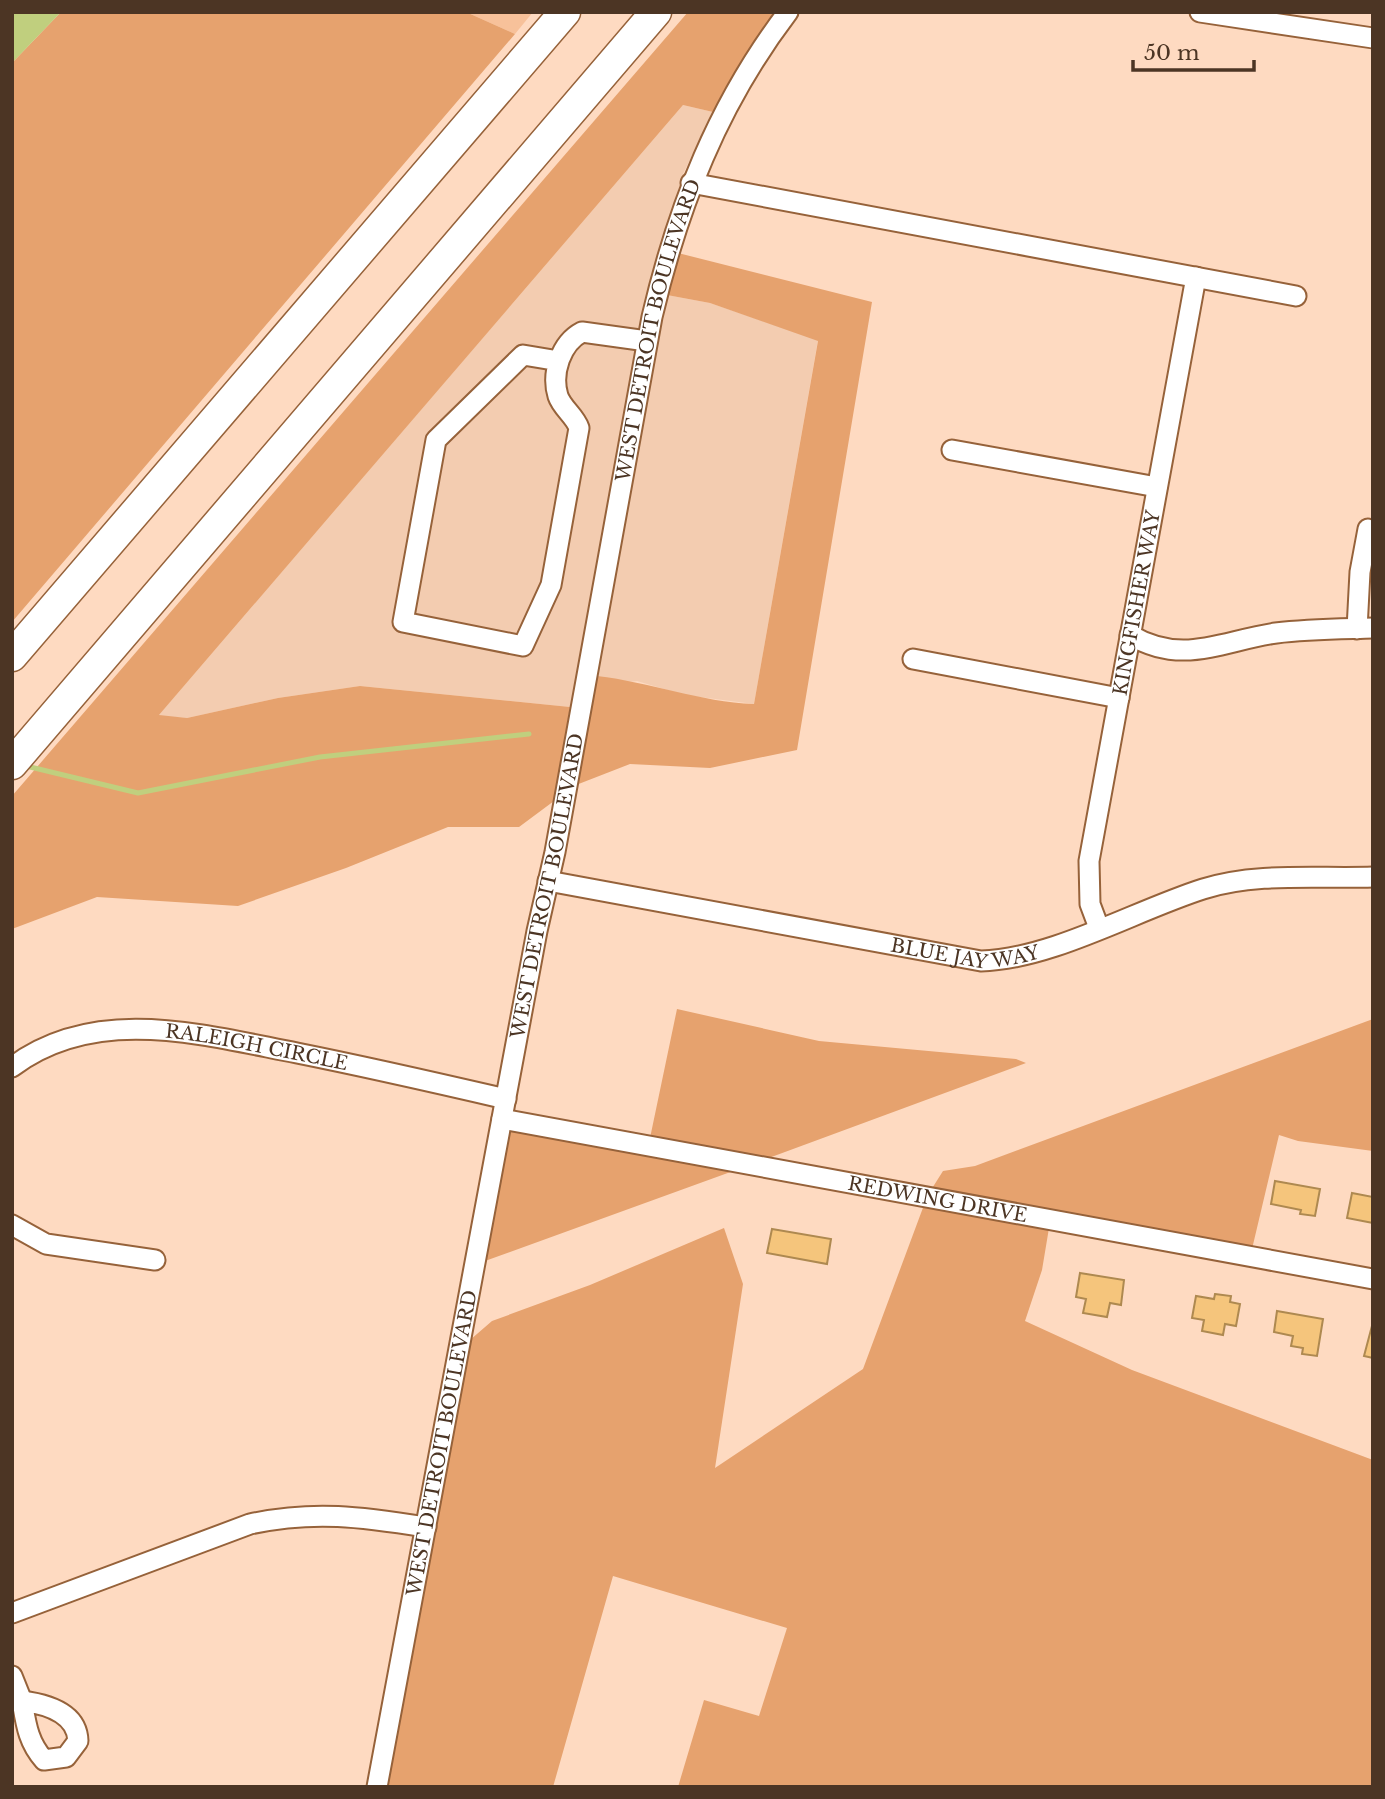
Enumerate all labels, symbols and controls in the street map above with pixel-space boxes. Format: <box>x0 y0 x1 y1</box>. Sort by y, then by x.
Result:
scale bar <box>1133 28 1254 72</box>
text: 50 m <box>1144 40 1200 66</box>
street label: WEST DETROIT BOULEVARD <box>611 176 705 484</box>
street label: KINGFISHER WAY <box>1109 509 1165 697</box>
street label: WEST DETROIT BOULEVARD <box>506 731 588 1041</box>
street label: BLUE JAY WAY <box>889 934 1042 974</box>
street label: RALEIGH CIRCLE <box>164 1020 350 1075</box>
street label: REDWING DRIVE <box>846 1172 1029 1227</box>
street label: WEST DETROIT BOULEVARD <box>402 1288 482 1599</box>

